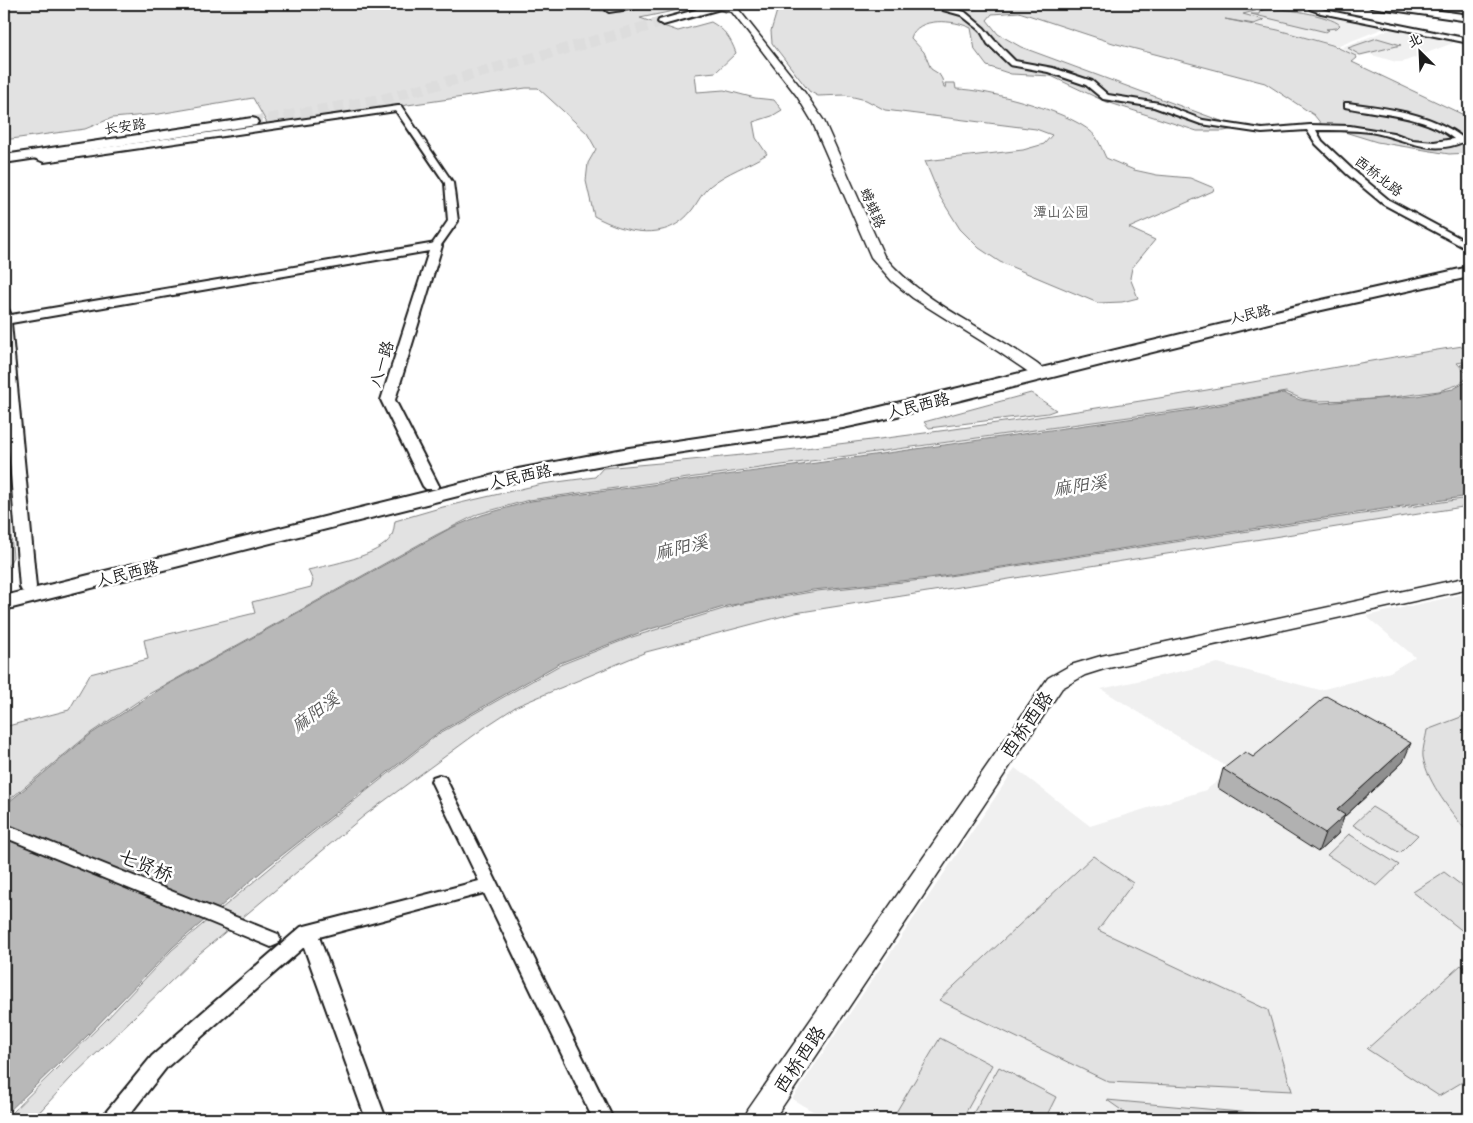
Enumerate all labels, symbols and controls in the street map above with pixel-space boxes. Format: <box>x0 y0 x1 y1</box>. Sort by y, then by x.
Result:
north arrow <box>1396 28 1446 78</box>
text: 北 <box>1405 29 1425 51</box>
street label: 长安路 <box>103 114 147 138</box>
street label: 西桥北路 <box>1351 152 1407 200</box>
street label: 螃蜞路 <box>857 185 889 231</box>
park label: 潭山公园 <box>1033 203 1089 221</box>
street label: 人民路 <box>1227 300 1273 328</box>
street label: 八一路 <box>364 338 398 390</box>
street label: 人民西路 <box>885 388 951 422</box>
street label: 人民西路 <box>487 460 553 492</box>
water label: 麻阳溪 <box>1052 470 1109 500</box>
water label: 麻阳溪 <box>652 529 711 564</box>
street label: 人民西路 <box>94 556 160 590</box>
water label: 麻阳溪 <box>286 686 344 737</box>
street label: 西桥西路 <box>994 686 1058 762</box>
street label: 七贤桥 <box>115 843 177 887</box>
street label: 西桥西路 <box>768 1021 830 1097</box>

